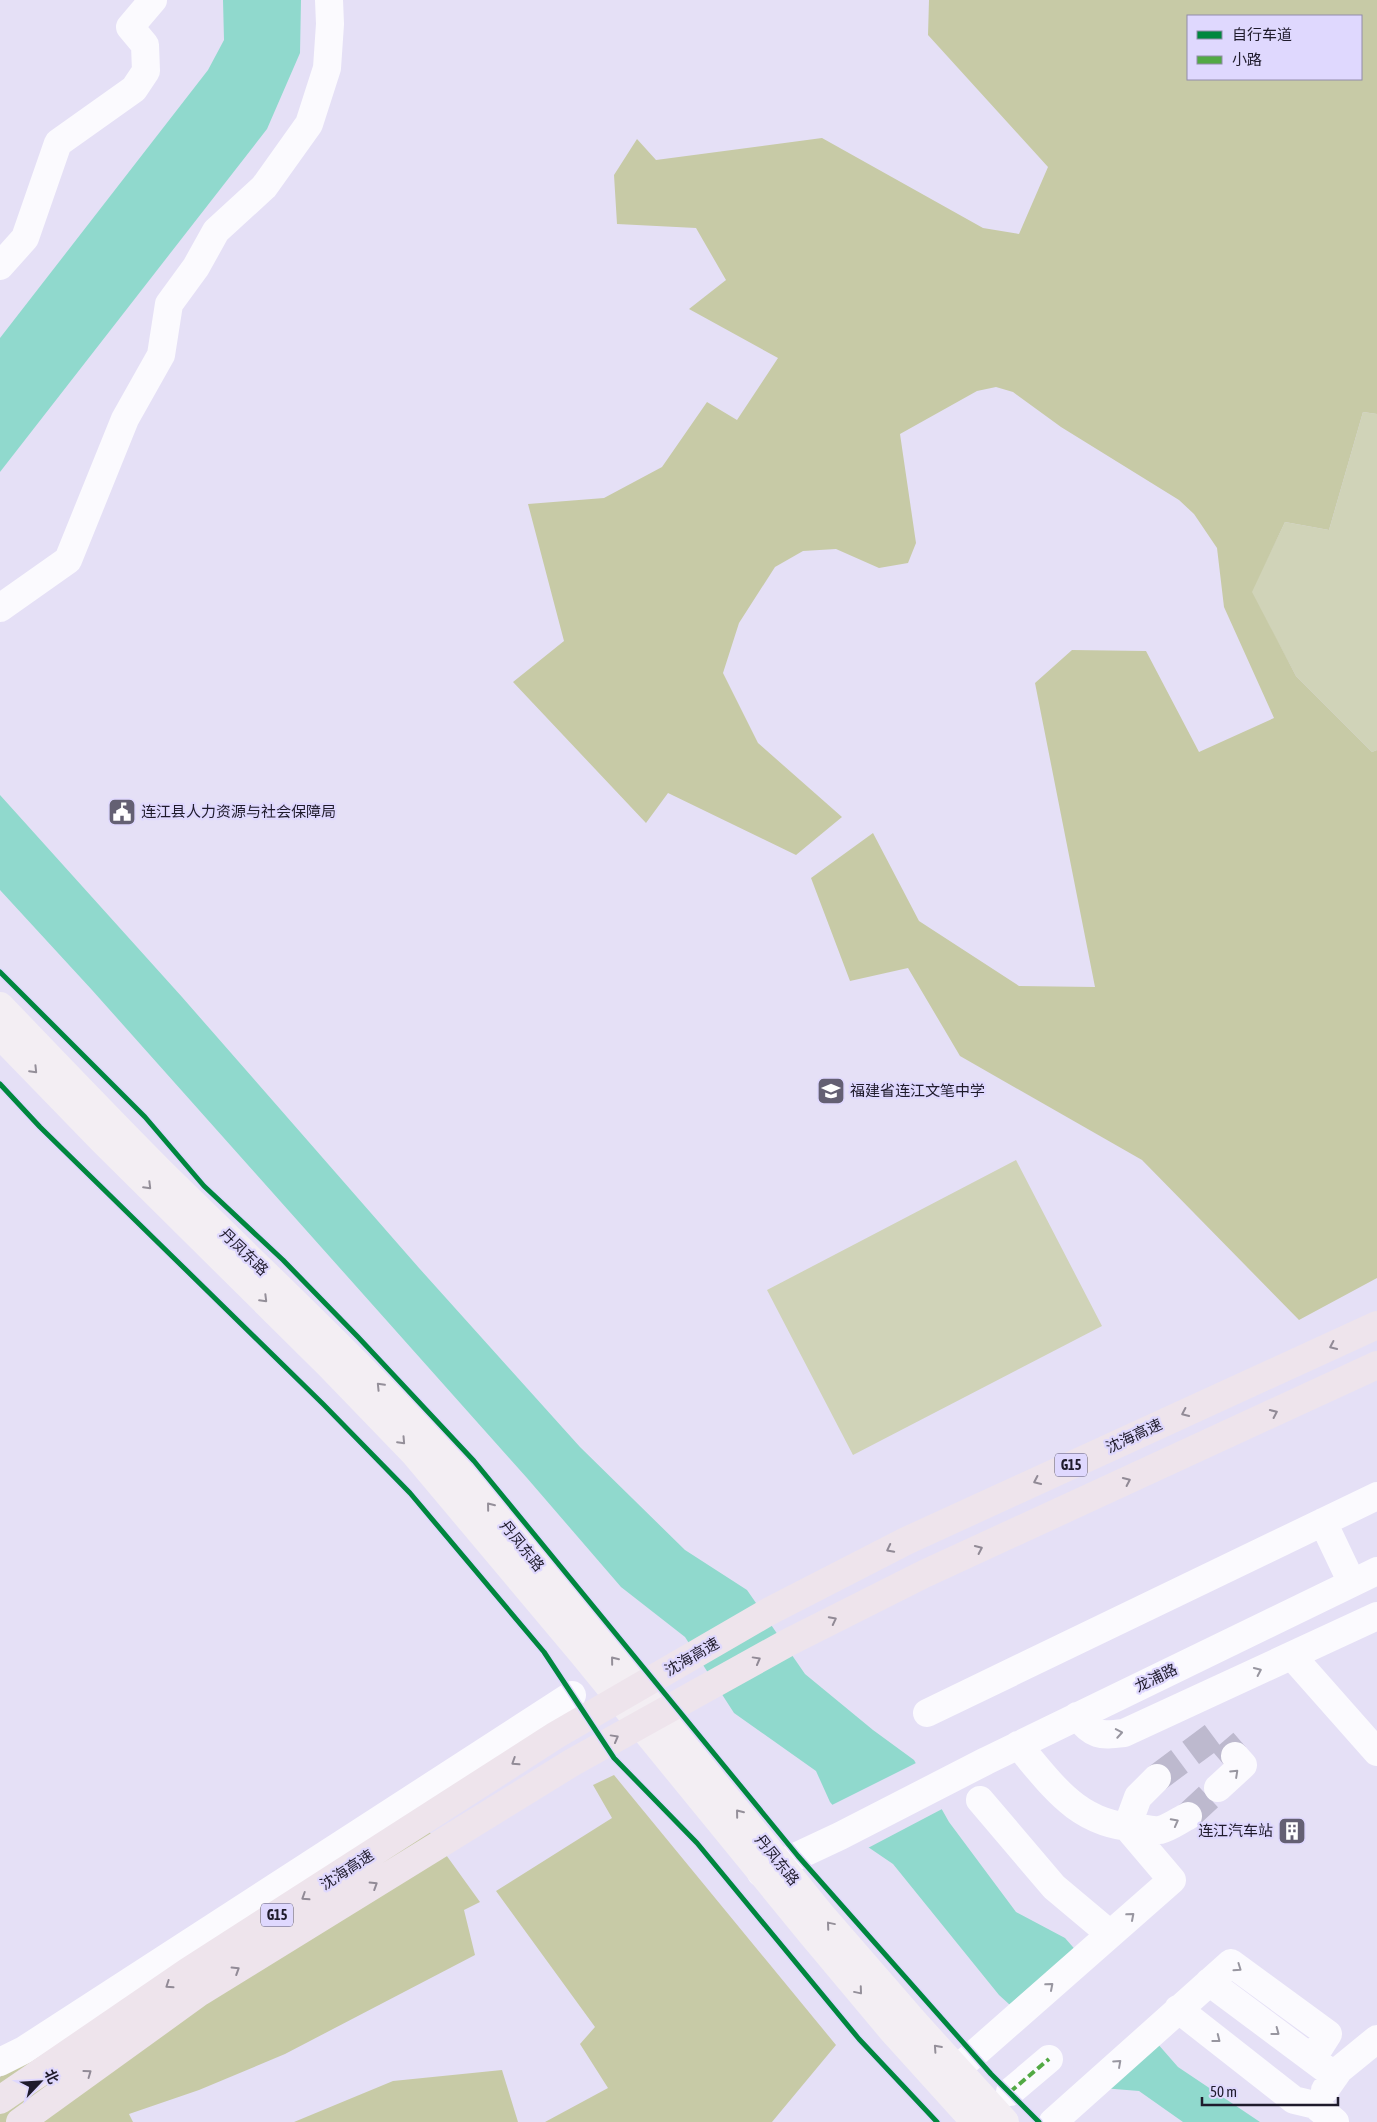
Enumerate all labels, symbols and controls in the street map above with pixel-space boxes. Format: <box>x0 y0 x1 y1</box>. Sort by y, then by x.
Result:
legend <box>1187 15 1362 80</box>
text: 自行车道 <box>1232 26 1292 43</box>
text: 小路 <box>1232 51 1262 68</box>
public building icon: 连江县人力资源与社会保障局 <box>107 797 137 827</box>
place label: 连江县人力资源与社会保障局 <box>141 803 336 820</box>
one-way arrow <box>28 1064 37 1073</box>
school or university icon: 福建省连江文笔中学 <box>816 1076 846 1106</box>
place label: 福建省连江文笔中学 <box>850 1082 985 1099</box>
one-way arrow <box>142 1180 151 1189</box>
street label: 丹凤东路 <box>217 1225 272 1279</box>
one-way arrow <box>258 1294 267 1303</box>
one-way arrow <box>1329 1339 1338 1350</box>
one-way arrow <box>377 1383 386 1392</box>
one-way arrow <box>1181 1407 1190 1418</box>
one-way arrow <box>1269 1408 1278 1419</box>
street label: 沈海高速 <box>1103 1415 1165 1456</box>
one-way arrow <box>396 1435 405 1444</box>
road number: G15 <box>1055 1454 1087 1476</box>
one-way arrow <box>1033 1474 1042 1485</box>
one-way arrow <box>1121 1477 1130 1487</box>
one-way arrow <box>486 1503 495 1512</box>
street label: 丹凤东路 <box>497 1517 548 1574</box>
one-way arrow <box>886 1543 895 1553</box>
one-way arrow <box>974 1545 983 1555</box>
one-way arrow <box>828 1616 837 1626</box>
street label: 沈海高速 <box>662 1634 722 1679</box>
one-way arrow <box>752 1656 761 1666</box>
one-way arrow <box>611 1657 619 1666</box>
street label: 龙浦路 <box>1132 1660 1180 1695</box>
one-way arrow <box>1253 1667 1262 1677</box>
one-way arrow <box>1114 1728 1123 1739</box>
one-way arrow <box>610 1735 619 1745</box>
one-way arrow <box>512 1755 521 1765</box>
one-way arrow <box>1229 1770 1238 1779</box>
one-way arrow <box>736 1810 744 1819</box>
building icon: 连江汽车站 <box>1277 1816 1307 1846</box>
one-way arrow <box>1170 1818 1179 1828</box>
place label: 连江汽车站 <box>1198 1822 1273 1839</box>
street label: 丹凤东路 <box>752 1831 803 1888</box>
street label: 沈海高速 <box>317 1846 377 1893</box>
one-way arrow <box>369 1881 378 1891</box>
one-way arrow <box>301 1891 311 1900</box>
road number: G15 <box>261 1904 293 1926</box>
one-way arrow <box>1125 1913 1134 1922</box>
one-way arrow <box>827 1921 836 1930</box>
one-way arrow <box>1232 1962 1241 1971</box>
one-way arrow <box>230 1967 239 1976</box>
one-way arrow <box>165 1979 174 1988</box>
one-way arrow <box>1045 1983 1054 1992</box>
one-way arrow <box>854 1985 862 1994</box>
one-way arrow <box>1270 2026 1280 2035</box>
one-way arrow <box>1211 2033 1220 2041</box>
one-way arrow <box>933 2044 942 2053</box>
north arrow <box>15 2057 65 2107</box>
one-way arrow <box>1112 2060 1121 2069</box>
text: 北 <box>42 2067 62 2086</box>
one-way arrow <box>82 2070 92 2079</box>
scale bar <box>1202 2074 1338 2106</box>
text: 50 m <box>1210 2083 1237 2100</box>

